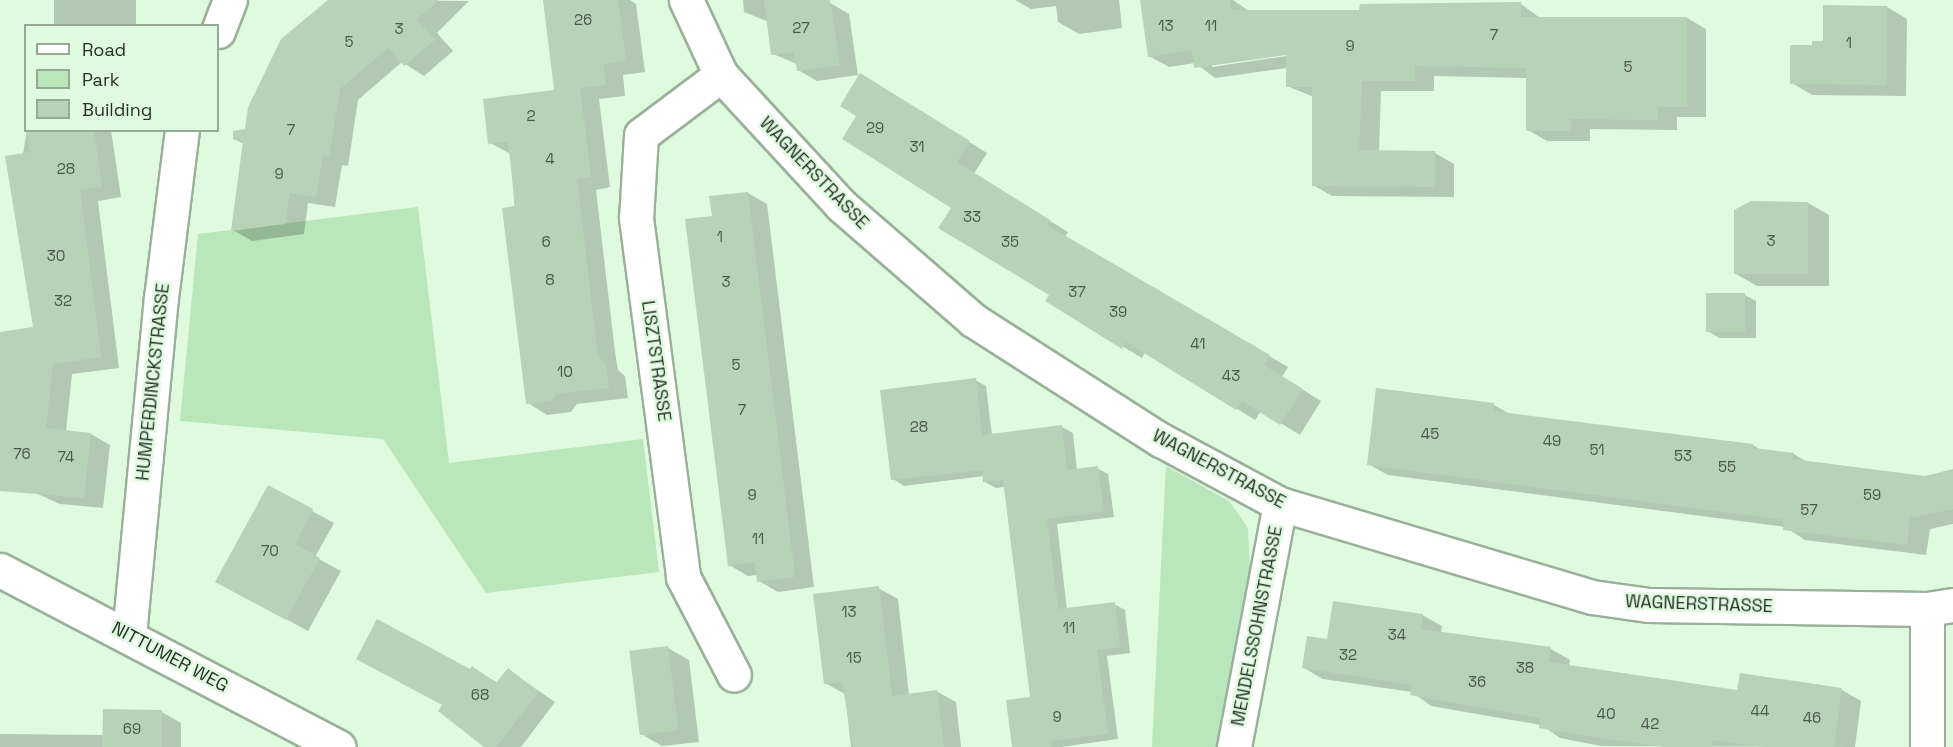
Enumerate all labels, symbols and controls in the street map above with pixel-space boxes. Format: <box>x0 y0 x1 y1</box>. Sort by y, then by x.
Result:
house number: 26 <box>574 11 592 29</box>
house number: 13 <box>1158 17 1174 35</box>
house number: 11 <box>1205 17 1217 35</box>
house number: 27 <box>792 19 810 37</box>
house number: 3 <box>394 20 404 38</box>
legend <box>24 24 219 132</box>
house number: 7 <box>1490 26 1498 44</box>
house number: 5 <box>345 33 353 51</box>
house number: 1 <box>1846 34 1852 52</box>
house number: 9 <box>1345 37 1355 55</box>
text: Road <box>82 38 126 61</box>
house number: 5 <box>1624 58 1632 76</box>
text: Park <box>82 68 119 91</box>
text: Building <box>82 98 152 121</box>
house number: 2 <box>526 107 536 125</box>
street label: WAGNERSTRASSE <box>755 112 873 234</box>
house number: 29 <box>866 119 884 137</box>
house number: 7 <box>287 121 295 139</box>
house number: 31 <box>909 138 925 156</box>
house number: 4 <box>545 150 555 168</box>
house number: 28 <box>57 160 75 178</box>
house number: 9 <box>274 165 284 183</box>
house number: 33 <box>963 208 981 226</box>
house number: 1 <box>717 228 723 246</box>
house number: 3 <box>1766 232 1776 250</box>
house number: 6 <box>541 233 551 251</box>
house number: 35 <box>1001 233 1019 251</box>
house number: 30 <box>47 247 65 265</box>
house number: 8 <box>545 271 555 289</box>
house number: 3 <box>721 273 731 291</box>
street label: HUMPERDINCKSTRASSE <box>132 282 174 482</box>
house number: 37 <box>1068 283 1086 301</box>
house number: 32 <box>54 292 72 310</box>
street label: LISZTSTRASSE <box>637 299 675 423</box>
house number: 39 <box>1109 303 1127 321</box>
house number: 41 <box>1190 335 1206 353</box>
house number: 5 <box>732 356 740 374</box>
house number: 10 <box>557 363 573 381</box>
house number: 43 <box>1222 367 1240 385</box>
house number: 7 <box>738 401 746 419</box>
house number: 28 <box>910 418 928 436</box>
street label: WAGNERSTRASSE <box>1149 425 1289 513</box>
house number: 45 <box>1421 425 1439 443</box>
house number: 49 <box>1543 432 1561 450</box>
house number: 51 <box>1589 441 1605 459</box>
house number: 76 <box>13 445 31 463</box>
house number: 53 <box>1674 447 1692 465</box>
house number: 74 <box>58 448 74 466</box>
house number: 55 <box>1718 458 1736 476</box>
house number: 9 <box>747 486 757 504</box>
house number: 59 <box>1863 486 1881 504</box>
house number: 57 <box>1800 501 1818 519</box>
street label: MENDELSSOHNSTRASSE <box>1227 524 1287 728</box>
house number: 11 <box>752 530 764 548</box>
house number: 70 <box>261 542 279 560</box>
street label: WAGNERSTRASSE <box>1625 591 1773 617</box>
house number: 13 <box>841 603 857 621</box>
street label: NITTUMER WEG <box>108 617 232 697</box>
house number: 11 <box>1063 619 1075 637</box>
house number: 34 <box>1388 626 1406 644</box>
house number: 32 <box>1339 646 1357 664</box>
house number: 15 <box>846 649 862 667</box>
house number: 38 <box>1516 659 1534 677</box>
house number: 36 <box>1468 673 1486 691</box>
house number: 68 <box>471 686 489 704</box>
house number: 44 <box>1751 702 1769 720</box>
house number: 40 <box>1597 705 1615 723</box>
house number: 9 <box>1052 708 1062 726</box>
house number: 46 <box>1803 709 1821 727</box>
house number: 42 <box>1641 715 1659 733</box>
house number: 69 <box>123 720 141 738</box>

